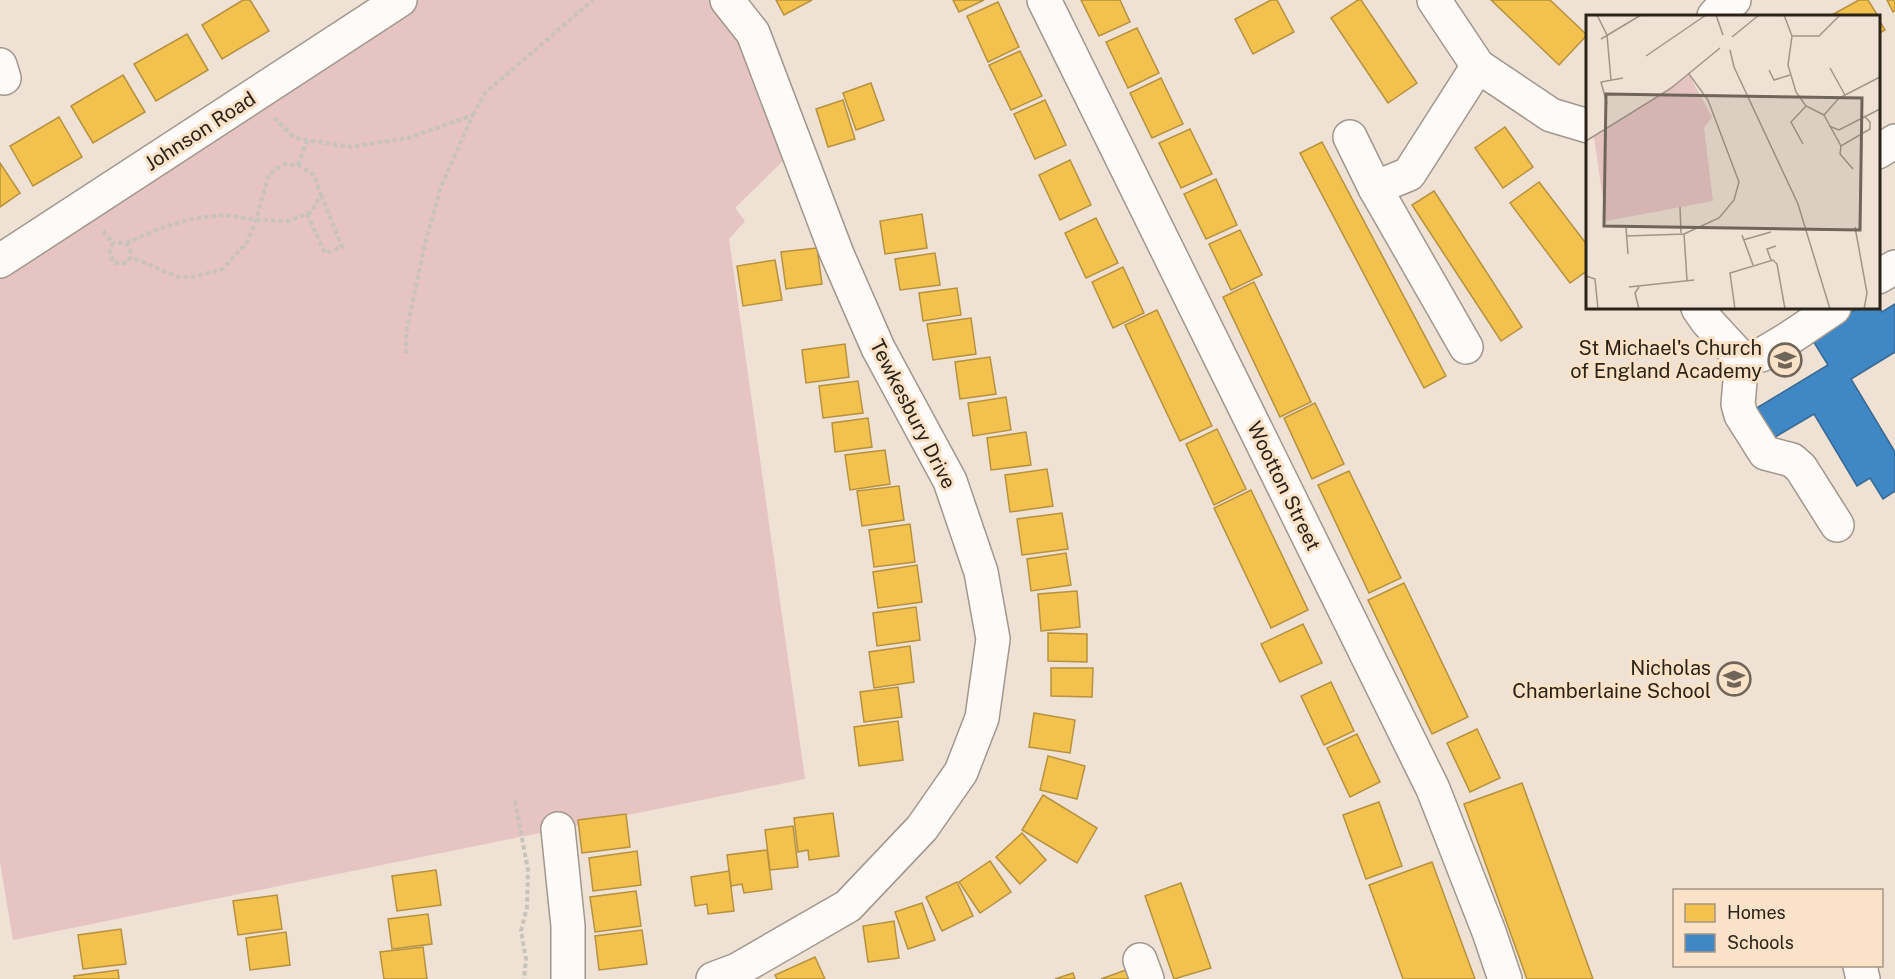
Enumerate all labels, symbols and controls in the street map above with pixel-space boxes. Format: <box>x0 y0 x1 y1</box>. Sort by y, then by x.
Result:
inset map <box>1586 15 1880 309</box>
street label: Johnson Road <box>140 86 260 176</box>
street label: Tewkesbury Drive <box>865 335 961 493</box>
place label: St Michael's Church of England Academy <box>1570 336 1762 383</box>
school or university icon: St Michael's Church of England Academy <box>1767 342 1803 378</box>
street label: Wootton Street <box>1242 417 1326 555</box>
place label: Nicholas Chamberlaine School <box>1512 656 1711 703</box>
school or university icon: Nicholas Chamberlaine School <box>1716 661 1752 697</box>
legend <box>1673 889 1883 967</box>
text: Homes <box>1727 902 1786 923</box>
text: Schools <box>1727 932 1794 953</box>

